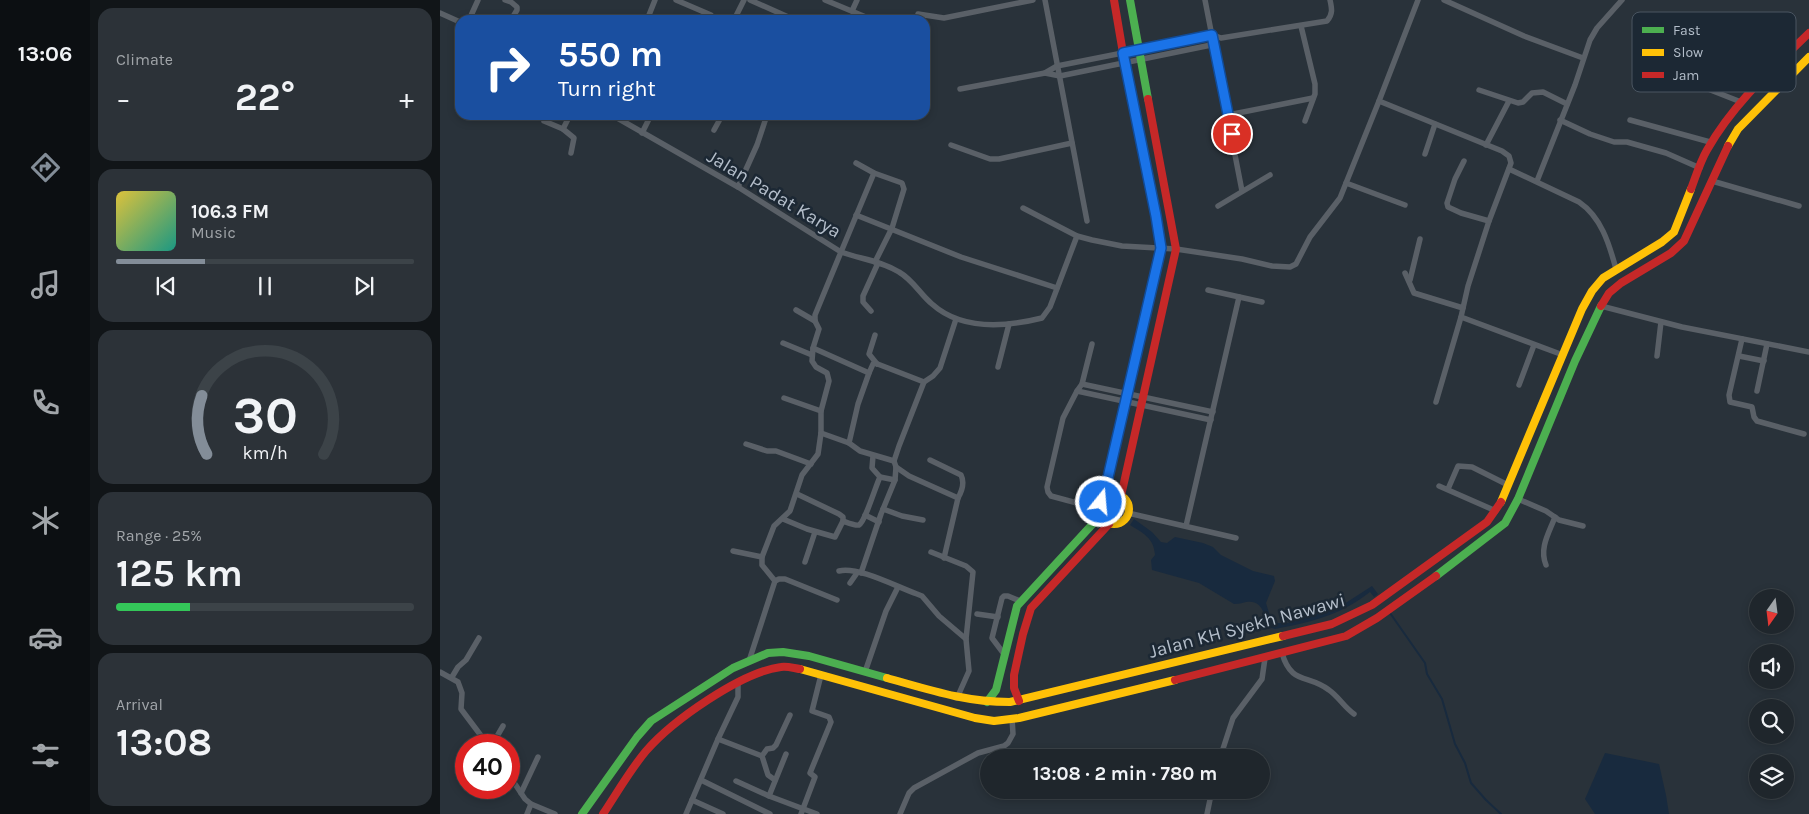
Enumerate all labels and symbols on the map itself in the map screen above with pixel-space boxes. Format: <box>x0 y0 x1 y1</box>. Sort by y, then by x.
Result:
legend <box>1632 12 1796 92</box>
text: Fast <box>1673 22 1700 39</box>
text: Slow <box>1673 44 1703 61</box>
text: Jam <box>1673 67 1699 84</box>
pin <box>1211 113 1253 155</box>
street label: Jalan Padat Karya <box>703 145 845 243</box>
position arrow <box>1074 475 1126 527</box>
street label: Jalan KH Syekh Nawawi <box>1146 589 1348 663</box>
north arrow <box>1749 589 1794 634</box>
speed limit sign: 40 <box>455 734 520 799</box>

